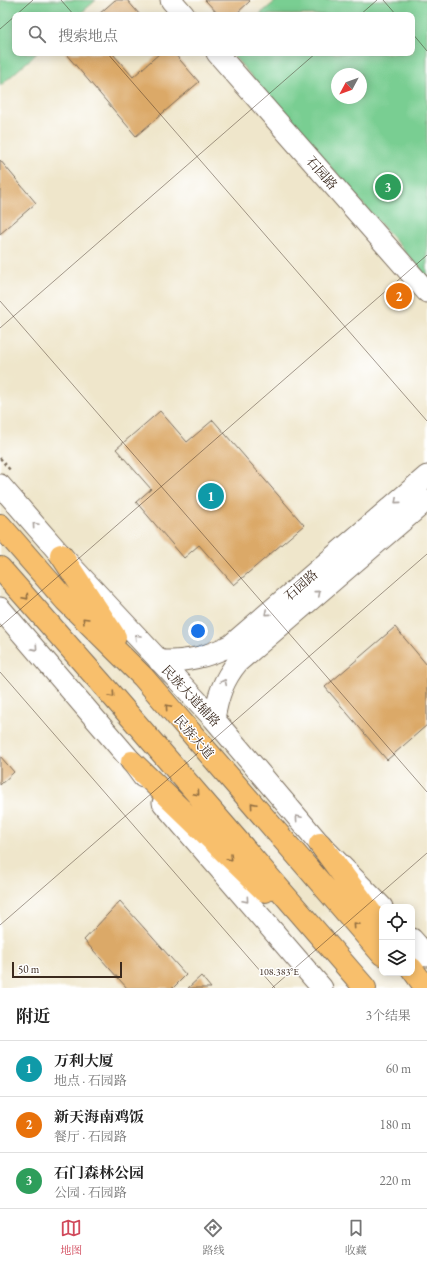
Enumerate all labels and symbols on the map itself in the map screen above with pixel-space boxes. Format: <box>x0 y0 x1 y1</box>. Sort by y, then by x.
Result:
north arrow <box>331 68 367 104</box>
street label: 石园路 <box>303 153 341 193</box>
pin: 3 <box>375 172 401 202</box>
pin: 2 <box>386 281 412 311</box>
pin: 1 <box>198 481 224 511</box>
one-way arrow <box>395 497 402 504</box>
one-way arrow <box>33 523 40 530</box>
street label: 石园路 <box>281 566 321 604</box>
one-way arrow <box>314 591 321 598</box>
one-way arrow <box>21 593 28 600</box>
one-way arrow <box>265 609 272 616</box>
one-way arrow <box>82 617 90 625</box>
your location <box>188 621 208 641</box>
one-way arrow <box>134 634 142 642</box>
one-way arrow <box>30 644 37 651</box>
street label: 民族大道辅路 <box>158 662 224 730</box>
one-way arrow <box>219 679 227 686</box>
one-way arrow <box>107 690 114 698</box>
one-way arrow <box>166 704 173 711</box>
street label: 民族大道 <box>171 712 217 762</box>
one-way arrow <box>192 788 199 796</box>
one-way arrow <box>251 802 258 810</box>
one-way arrow <box>295 815 302 823</box>
one-way arrow <box>225 853 233 861</box>
one-way arrow <box>242 896 249 903</box>
one-way arrow <box>354 922 361 929</box>
scale bar <box>12 960 122 979</box>
text: 108.383°E <box>259 965 299 978</box>

